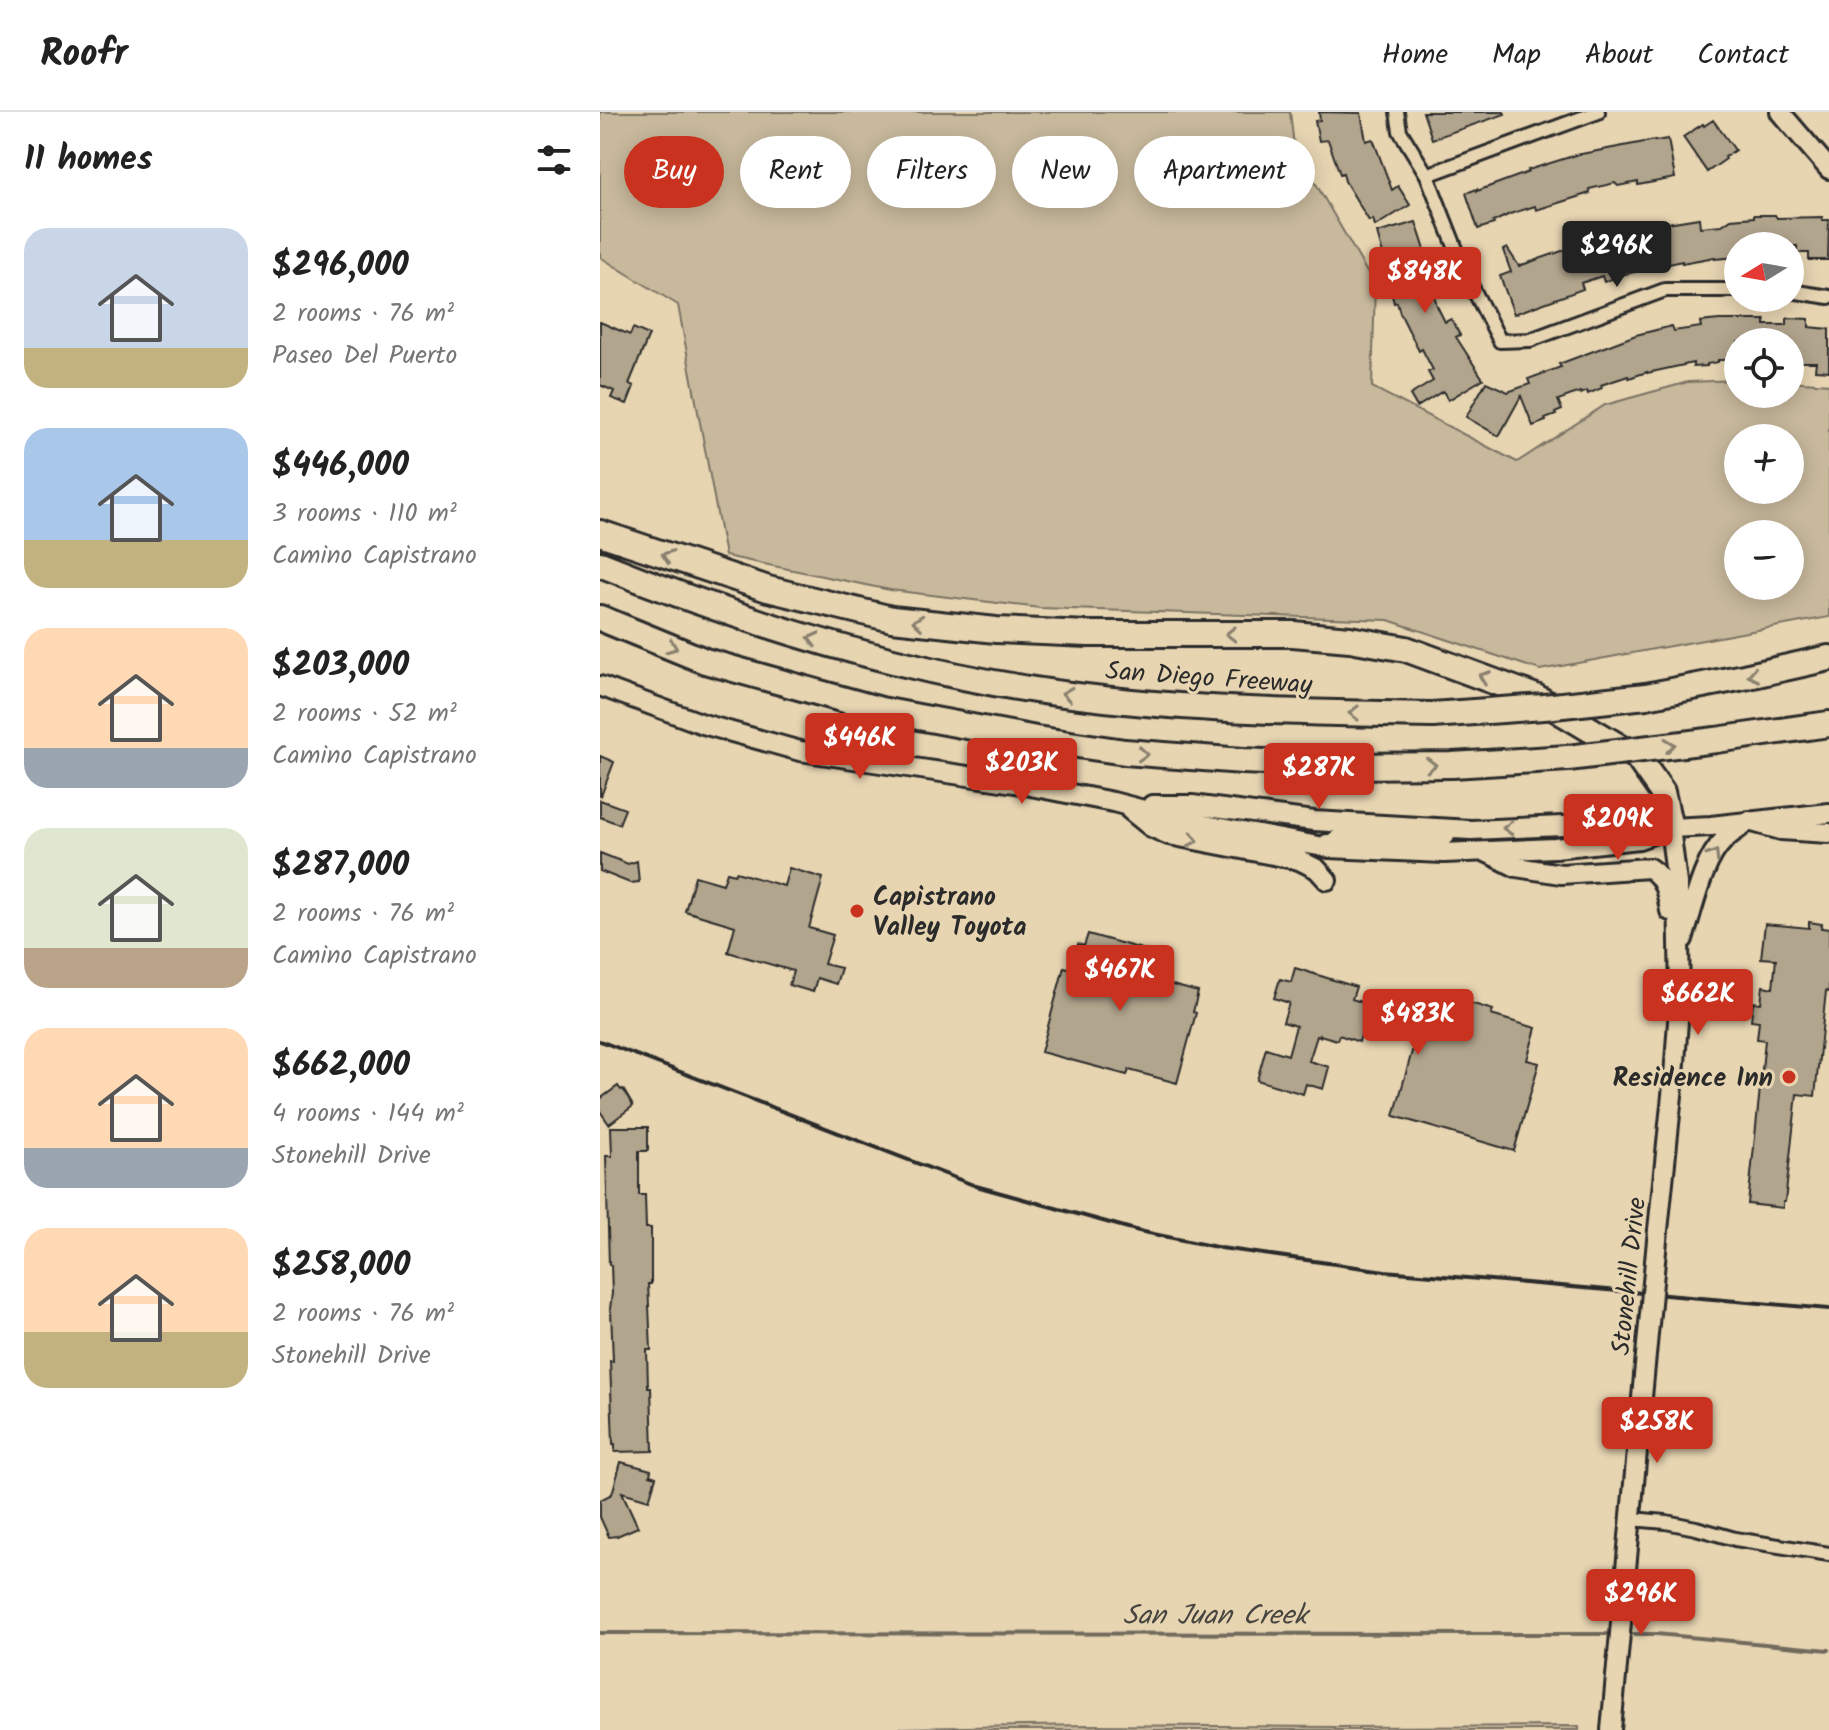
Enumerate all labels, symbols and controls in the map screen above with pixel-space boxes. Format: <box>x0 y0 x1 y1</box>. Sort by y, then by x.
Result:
text: Roofr <box>40 25 128 85</box>
text: Home <box>1382 33 1448 78</box>
text: Map <box>1492 33 1541 78</box>
text: About <box>1585 33 1653 78</box>
text: Contact <box>1697 33 1789 78</box>
text: 11 homes <box>24 133 153 187</box>
chip: Buy <box>624 136 724 208</box>
chip: Rent <box>740 136 851 208</box>
chip: Filters <box>867 136 996 208</box>
chip: New <box>1012 136 1118 208</box>
chip: Apartment <box>1134 136 1315 208</box>
icon: filters <box>532 138 576 182</box>
pin: $296K <box>1561 221 1673 289</box>
text: $296K <box>1580 226 1654 268</box>
north arrow <box>1724 232 1804 312</box>
map controls <box>1724 232 1804 600</box>
text: $296,000 <box>272 239 409 293</box>
pin: $848K <box>1369 247 1481 315</box>
text: $848K <box>1387 252 1463 294</box>
icon: home <box>88 260 184 356</box>
text: 2 rooms · 76 m² <box>272 293 454 335</box>
button: locate <box>1724 328 1804 408</box>
text: Paseo Del Puerto <box>272 335 457 377</box>
button: + <box>1724 424 1804 504</box>
text: $446,000 <box>272 439 409 493</box>
icon: home <box>88 460 184 556</box>
text: 3 rooms · 110 m² <box>272 493 457 535</box>
button: − <box>1724 520 1804 600</box>
text: Camino Capistrano <box>272 535 477 577</box>
one-way arrow <box>661 550 675 566</box>
one-way arrow <box>911 613 924 630</box>
one-way arrow <box>1224 625 1237 643</box>
one-way arrow <box>807 632 821 648</box>
one-way arrow <box>664 638 678 654</box>
text: $203,000 <box>272 639 409 693</box>
street label: San Diego Freeway <box>1104 651 1314 707</box>
icon: home <box>88 660 184 756</box>
one-way arrow <box>1747 666 1760 683</box>
one-way arrow <box>1478 670 1492 687</box>
one-way arrow <box>1060 686 1074 703</box>
text: 2 rooms · 52 m² <box>272 693 457 735</box>
one-way arrow <box>1347 705 1360 722</box>
pin: $446K <box>804 713 916 781</box>
text: $446K <box>823 718 897 760</box>
text: Camino Capistrano <box>272 735 477 777</box>
one-way arrow <box>1663 737 1676 754</box>
pin: $203K <box>966 738 1078 806</box>
text: $203K <box>985 743 1059 785</box>
pin: $287K <box>1263 743 1375 811</box>
one-way arrow <box>1137 745 1150 762</box>
text: $287K <box>1282 748 1356 790</box>
one-way arrow <box>1425 756 1438 774</box>
pin: $209K <box>1562 794 1674 862</box>
text: $209K <box>1582 799 1654 841</box>
one-way arrow <box>1501 820 1514 837</box>
one-way arrow <box>1186 830 1200 847</box>
text: $287,000 <box>272 839 409 893</box>
one-way arrow <box>1705 849 1720 864</box>
icon: home <box>88 860 184 956</box>
place label: Capistrano Valley Toyota <box>873 877 1027 949</box>
text: 2 rooms · 76 m² <box>272 893 454 935</box>
marker: Capistrano Valley Toyota <box>848 902 866 920</box>
text: Camino Capistrano <box>272 935 477 977</box>
pin: $467K <box>1064 945 1176 1013</box>
text: $467K <box>1084 950 1156 992</box>
pin: $662K <box>1642 969 1754 1037</box>
text: $662K <box>1661 974 1735 1016</box>
pin: $483K <box>1362 989 1474 1057</box>
text: $483K <box>1381 994 1455 1036</box>
text: $662,000 <box>272 1039 410 1093</box>
place label: Residence Inn <box>1612 1058 1773 1100</box>
icon: home <box>88 1060 184 1156</box>
marker: Residence Inn <box>1780 1068 1798 1086</box>
text: 4 rooms · 144 m² <box>272 1093 464 1135</box>
text: Stonehill Drive <box>272 1135 431 1177</box>
street label: Stonehill Drive <box>1601 1195 1659 1357</box>
text: $258,000 <box>272 1239 410 1293</box>
icon: home <box>88 1260 184 1356</box>
text: 2 rooms · 76 m² <box>272 1293 454 1335</box>
text: Stonehill Drive <box>272 1335 431 1377</box>
pin: $258K <box>1601 1397 1713 1465</box>
text: $258K <box>1620 1402 1694 1444</box>
pin: $296K <box>1585 1569 1697 1637</box>
text: $296K <box>1604 1574 1678 1616</box>
water label: San Juan Creek <box>1123 1594 1311 1639</box>

